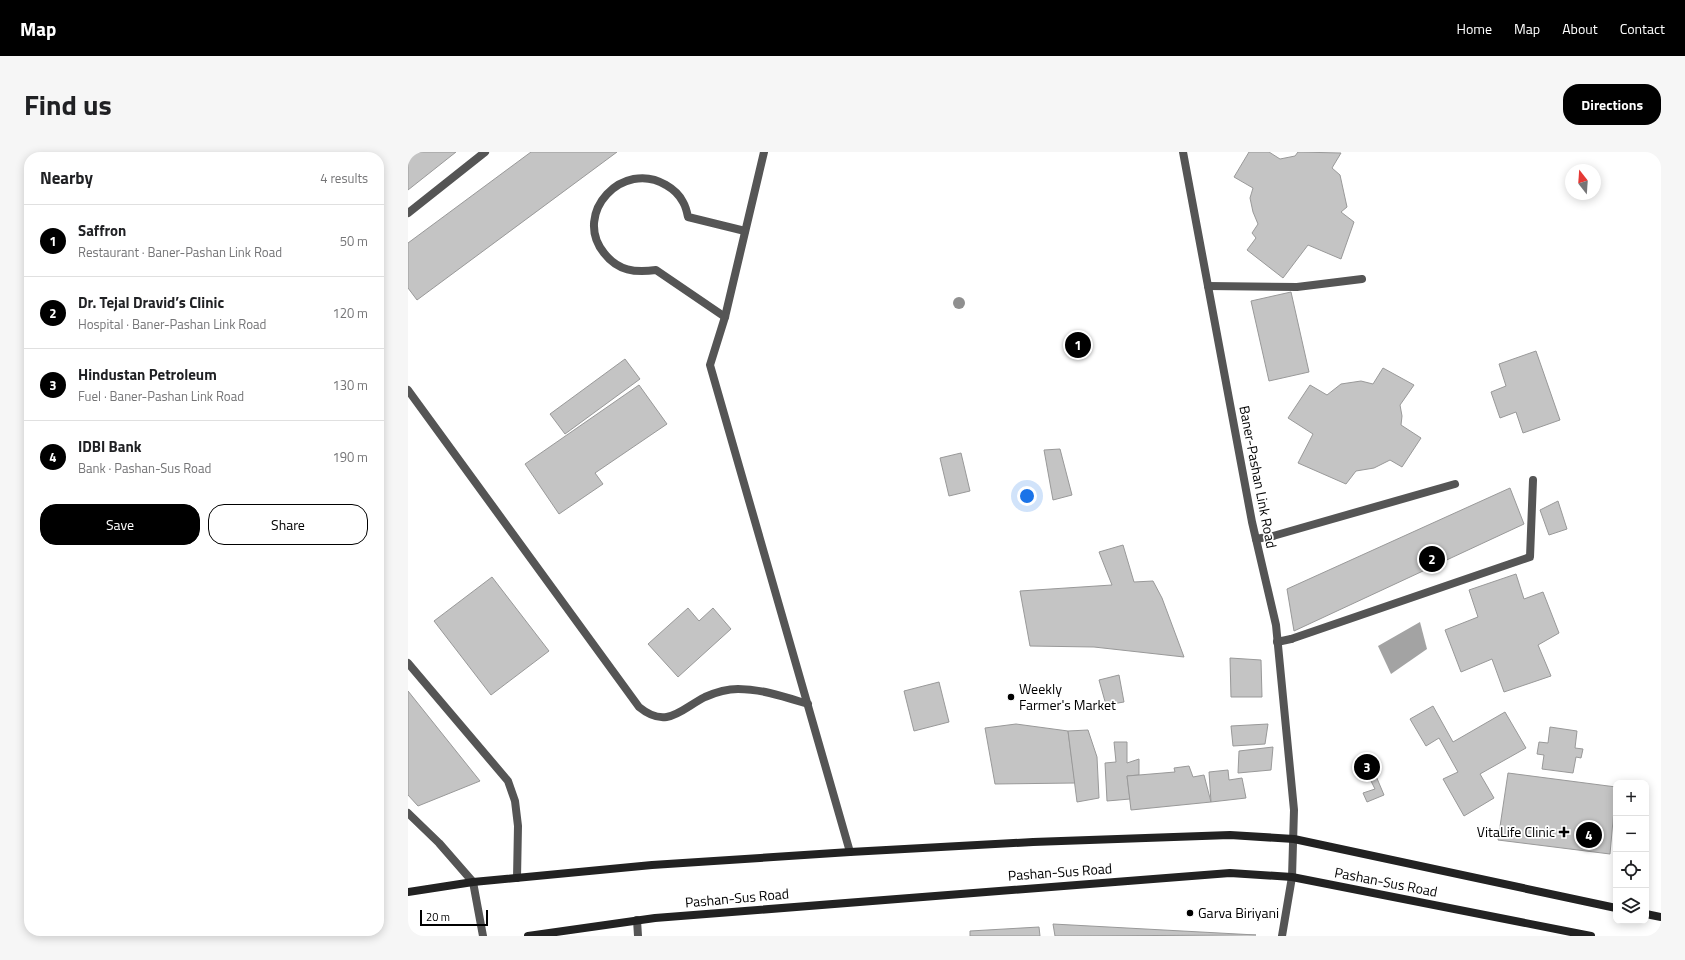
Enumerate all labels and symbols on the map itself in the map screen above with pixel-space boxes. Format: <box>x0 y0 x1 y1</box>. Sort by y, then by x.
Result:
north arrow <box>1565 164 1601 200</box>
pin: 1 <box>1065 330 1091 360</box>
street label: Baner-Pashan Link Road <box>1234 404 1283 550</box>
your location <box>1017 486 1037 506</box>
pin: 2 <box>1419 544 1445 574</box>
place label: Weekly Farmer's Market <box>1019 678 1116 715</box>
marker: Weekly Farmer's Market <box>1006 692 1016 702</box>
pin: 3 <box>1354 752 1380 782</box>
pin: 4 <box>1576 820 1602 850</box>
place label: VitaLife Clinic <box>1477 821 1555 842</box>
marker: VitaLife Clinic <box>1558 826 1570 838</box>
street label: Pashan-Sus Road <box>1007 857 1113 886</box>
street label: Pashan-Sus Road <box>1333 861 1439 902</box>
street label: Pashan-Sus Road <box>684 882 790 913</box>
place label: Garva Biriyani <box>1198 902 1279 923</box>
scale bar <box>420 908 488 927</box>
marker: Garva Biriyani <box>1185 908 1195 918</box>

